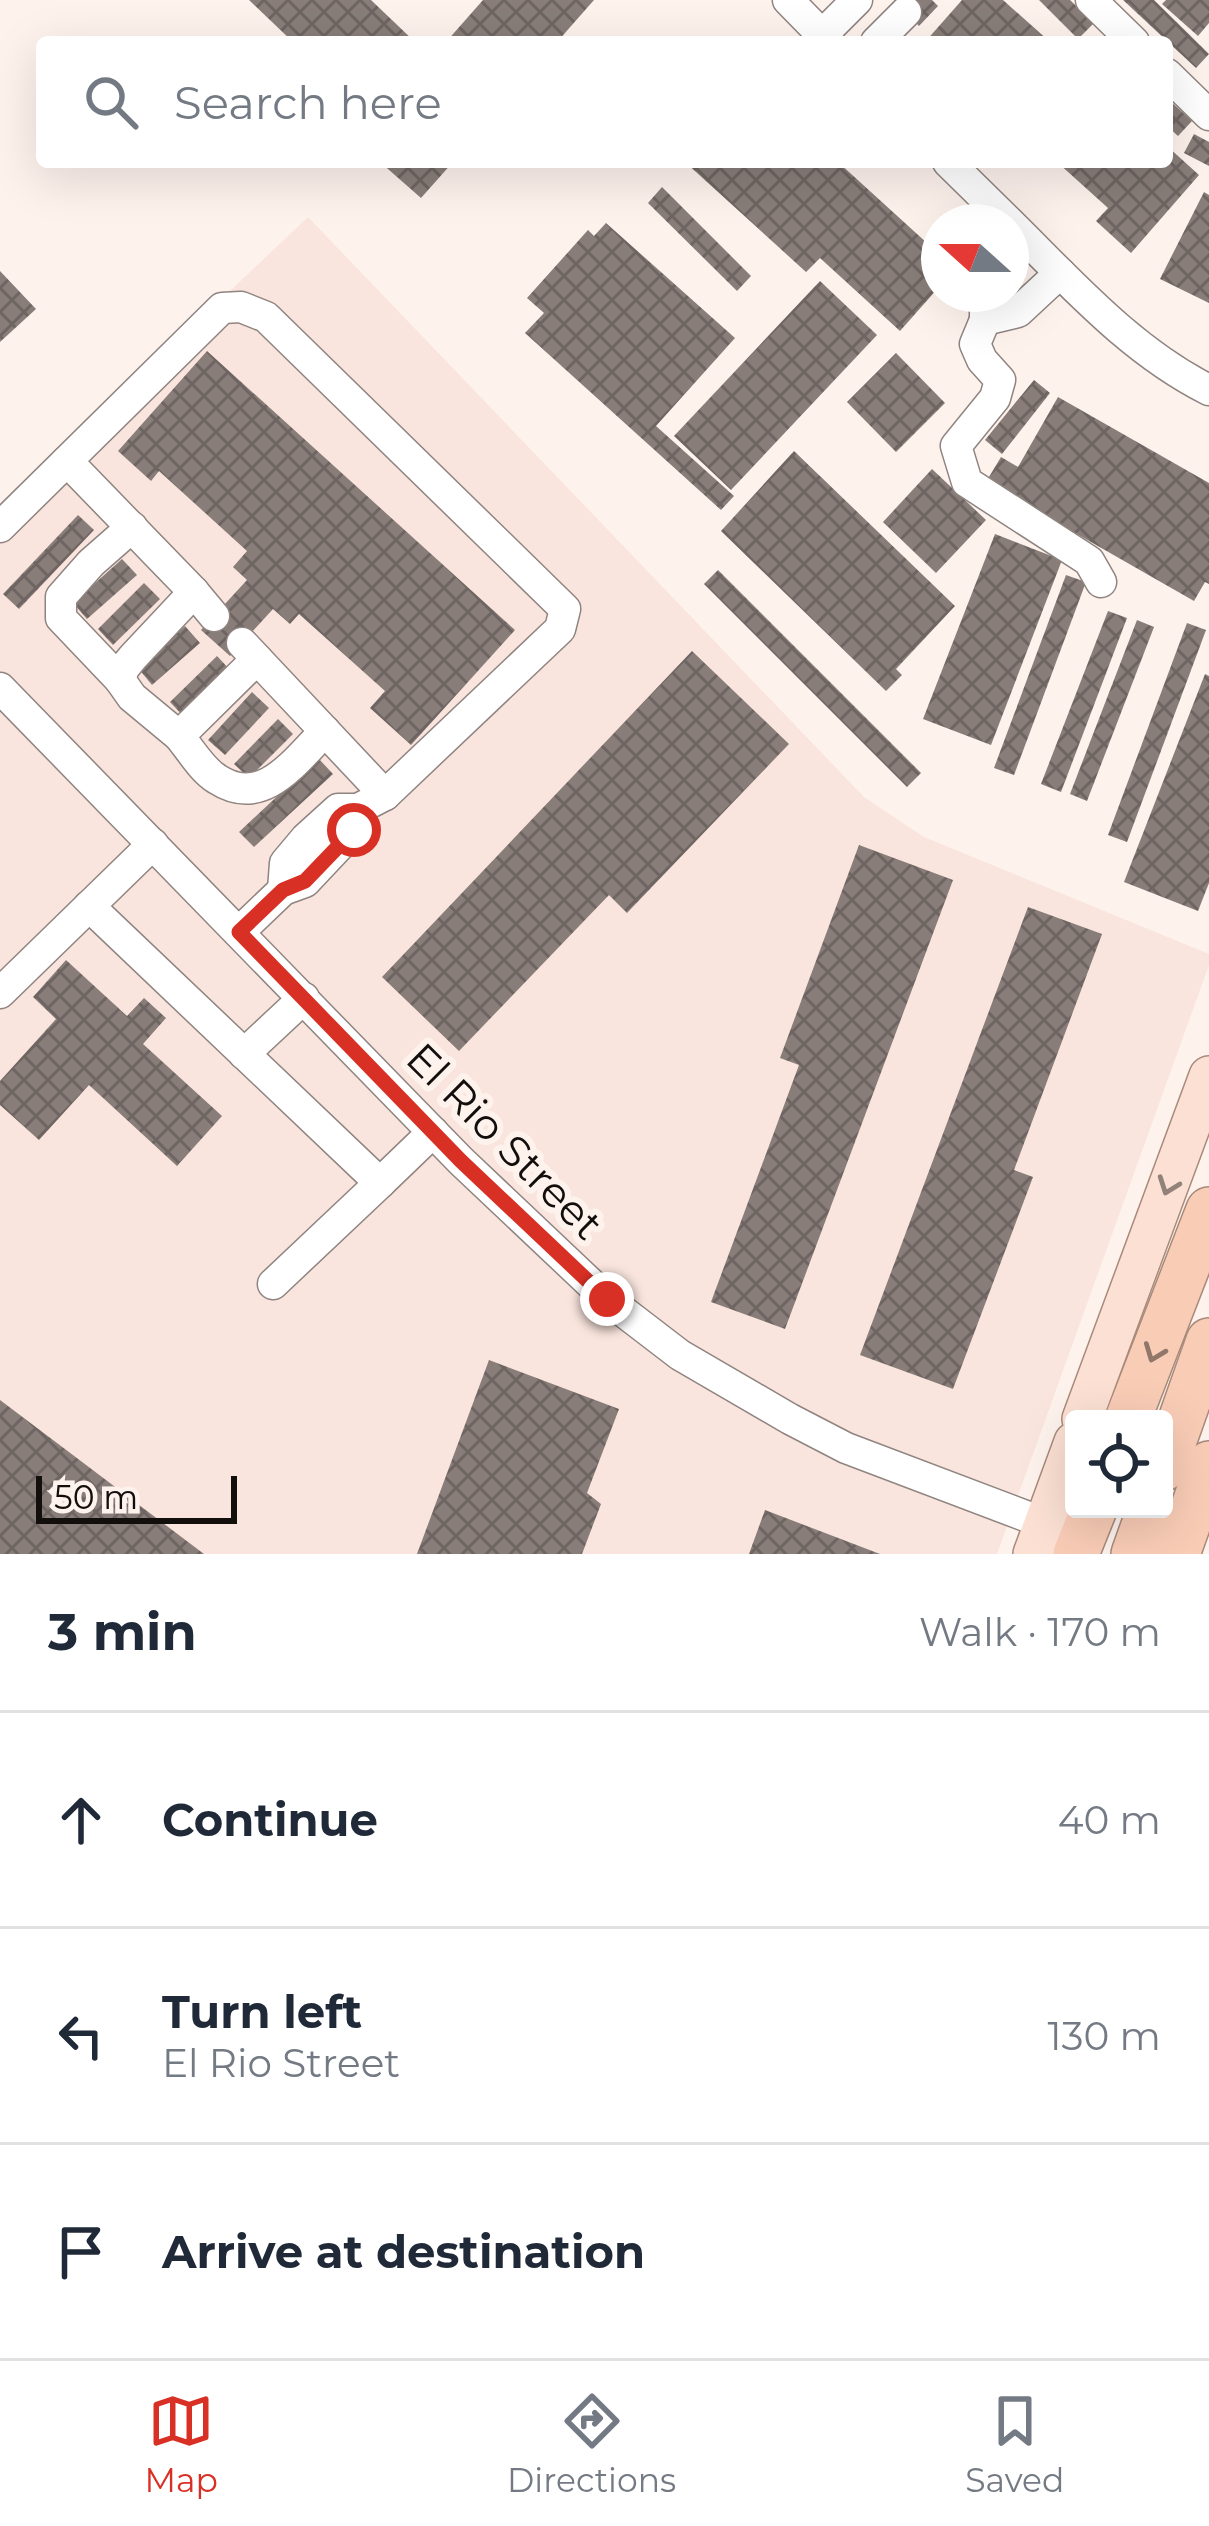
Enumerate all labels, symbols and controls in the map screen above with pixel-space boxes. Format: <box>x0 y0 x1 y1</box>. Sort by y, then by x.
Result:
search box <box>36 36 1173 168</box>
icon: search <box>78 69 144 135</box>
text: Search here <box>174 75 442 130</box>
north arrow <box>921 204 1029 312</box>
route start <box>327 803 381 857</box>
street label: El Rio Street <box>396 1032 614 1250</box>
one-way arrow <box>1158 1175 1183 1196</box>
route end <box>580 1272 634 1326</box>
one-way arrow <box>1143 1342 1168 1363</box>
map controls <box>1065 1410 1173 1518</box>
button: locate <box>1065 1410 1173 1518</box>
scale bar <box>36 1470 237 1523</box>
text: 50 m <box>54 1477 138 1517</box>
text: 3 min <box>48 1601 197 1663</box>
text: Walk · 170 m <box>919 1608 1161 1656</box>
icon: ahead <box>48 1787 114 1853</box>
text: Continue <box>162 1792 378 1847</box>
text: 40 m <box>1058 1796 1161 1844</box>
text: Turn left <box>162 1984 362 2039</box>
icon: left <box>48 2003 114 2069</box>
text: 130 m <box>1048 2012 1161 2060</box>
text: El Rio Street <box>162 2039 400 2087</box>
icon: arrive <box>48 2219 114 2285</box>
text: Arrive at destination <box>162 2224 645 2279</box>
tab: Map <box>145 2388 218 2500</box>
tab: Directions <box>507 2388 676 2500</box>
tab: Saved <box>965 2388 1064 2500</box>

